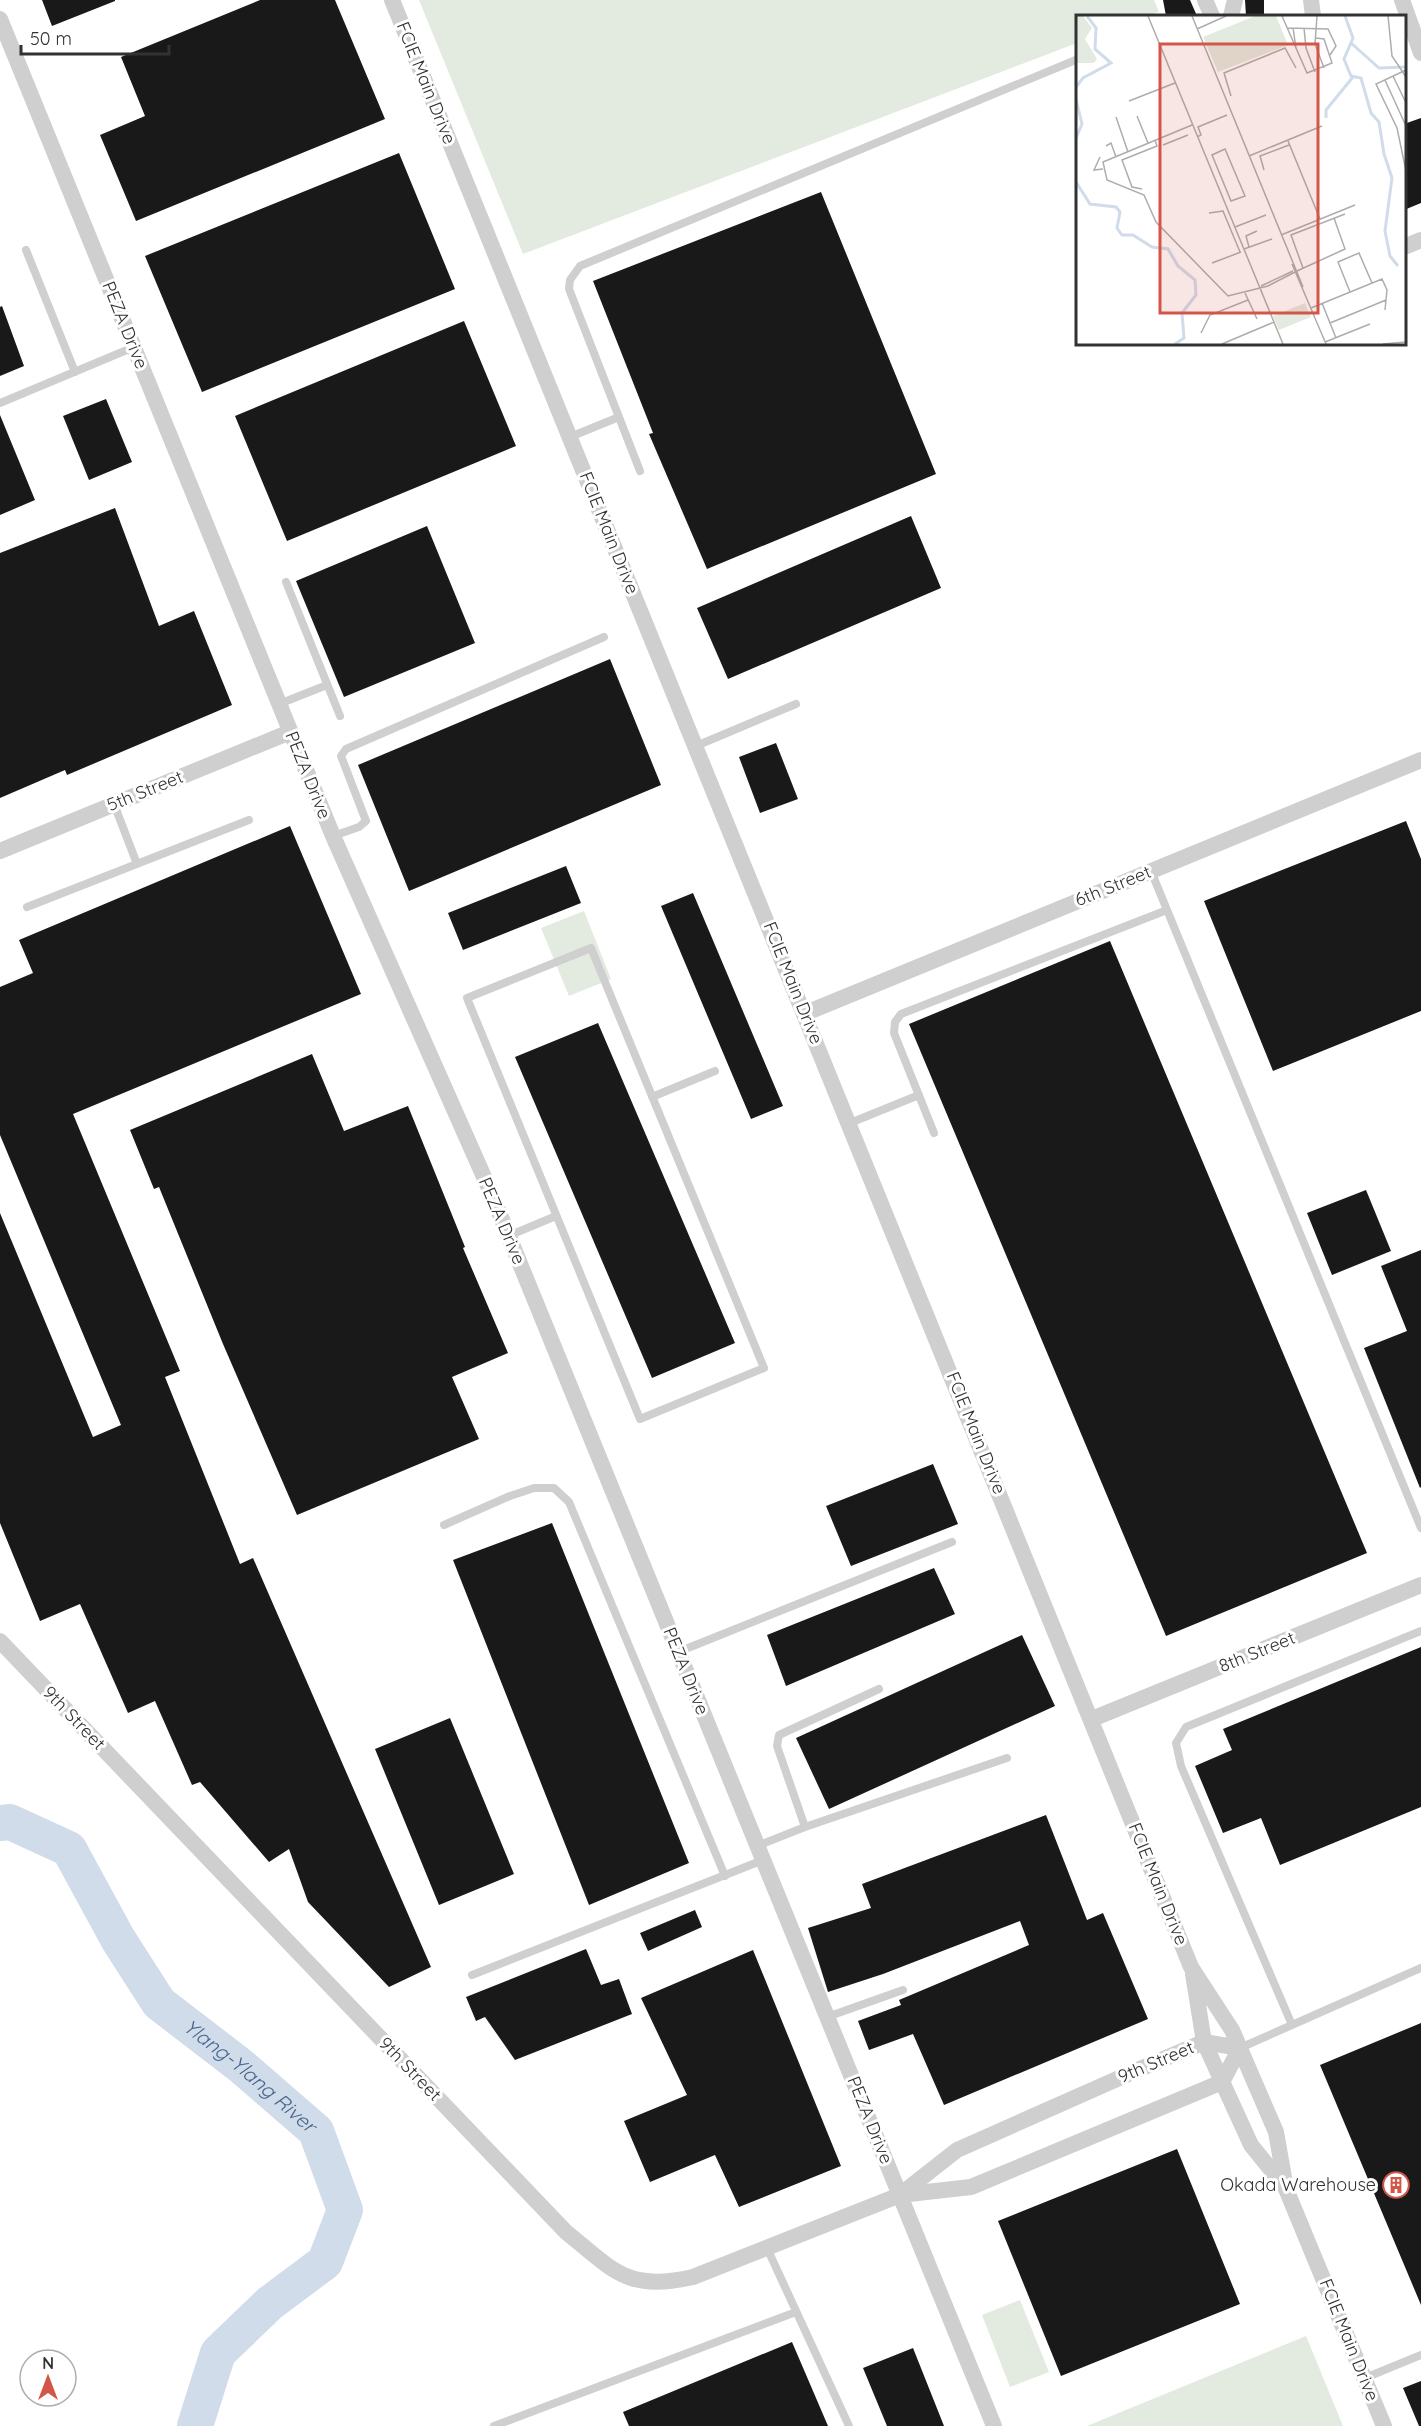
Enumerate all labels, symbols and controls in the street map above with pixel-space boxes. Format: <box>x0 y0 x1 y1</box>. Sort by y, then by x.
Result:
inset map <box>1076 15 1406 345</box>
scale bar <box>21 18 170 56</box>
street label: FCIE Main Drive <box>392 18 461 147</box>
text: 50 m <box>30 27 72 50</box>
street label: PEZA Drive <box>97 278 153 372</box>
street label: FCIE Main Drive <box>575 468 644 597</box>
street label: PEZA Drive <box>280 728 336 822</box>
street label: 5th Street <box>103 765 186 816</box>
street label: 6th Street <box>1071 860 1154 911</box>
street label: FCIE Main Drive <box>759 918 828 1047</box>
street label: PEZA Drive <box>474 1174 531 1268</box>
street label: FCIE Main Drive <box>942 1368 1011 1497</box>
street label: PEZA Drive <box>658 1624 714 1718</box>
street label: 8th Street <box>1215 1626 1298 1677</box>
street label: 9th Street <box>38 1681 111 1755</box>
street label: FCIE Main Drive <box>1124 1819 1193 1948</box>
water label: Ylang-Ylang River <box>179 2014 323 2139</box>
street label: 9th Street <box>374 2032 447 2106</box>
street label: 9th Street <box>1114 2035 1197 2088</box>
street label: PEZA Drive <box>842 2073 898 2167</box>
building icon: Okada Warehouse <box>1381 2170 1411 2200</box>
place label: Okada Warehouse <box>1220 2173 1376 2196</box>
street label: FCIE Main Drive <box>1315 2275 1384 2404</box>
north arrow <box>18 2348 78 2408</box>
text: N <box>42 2353 54 2373</box>

